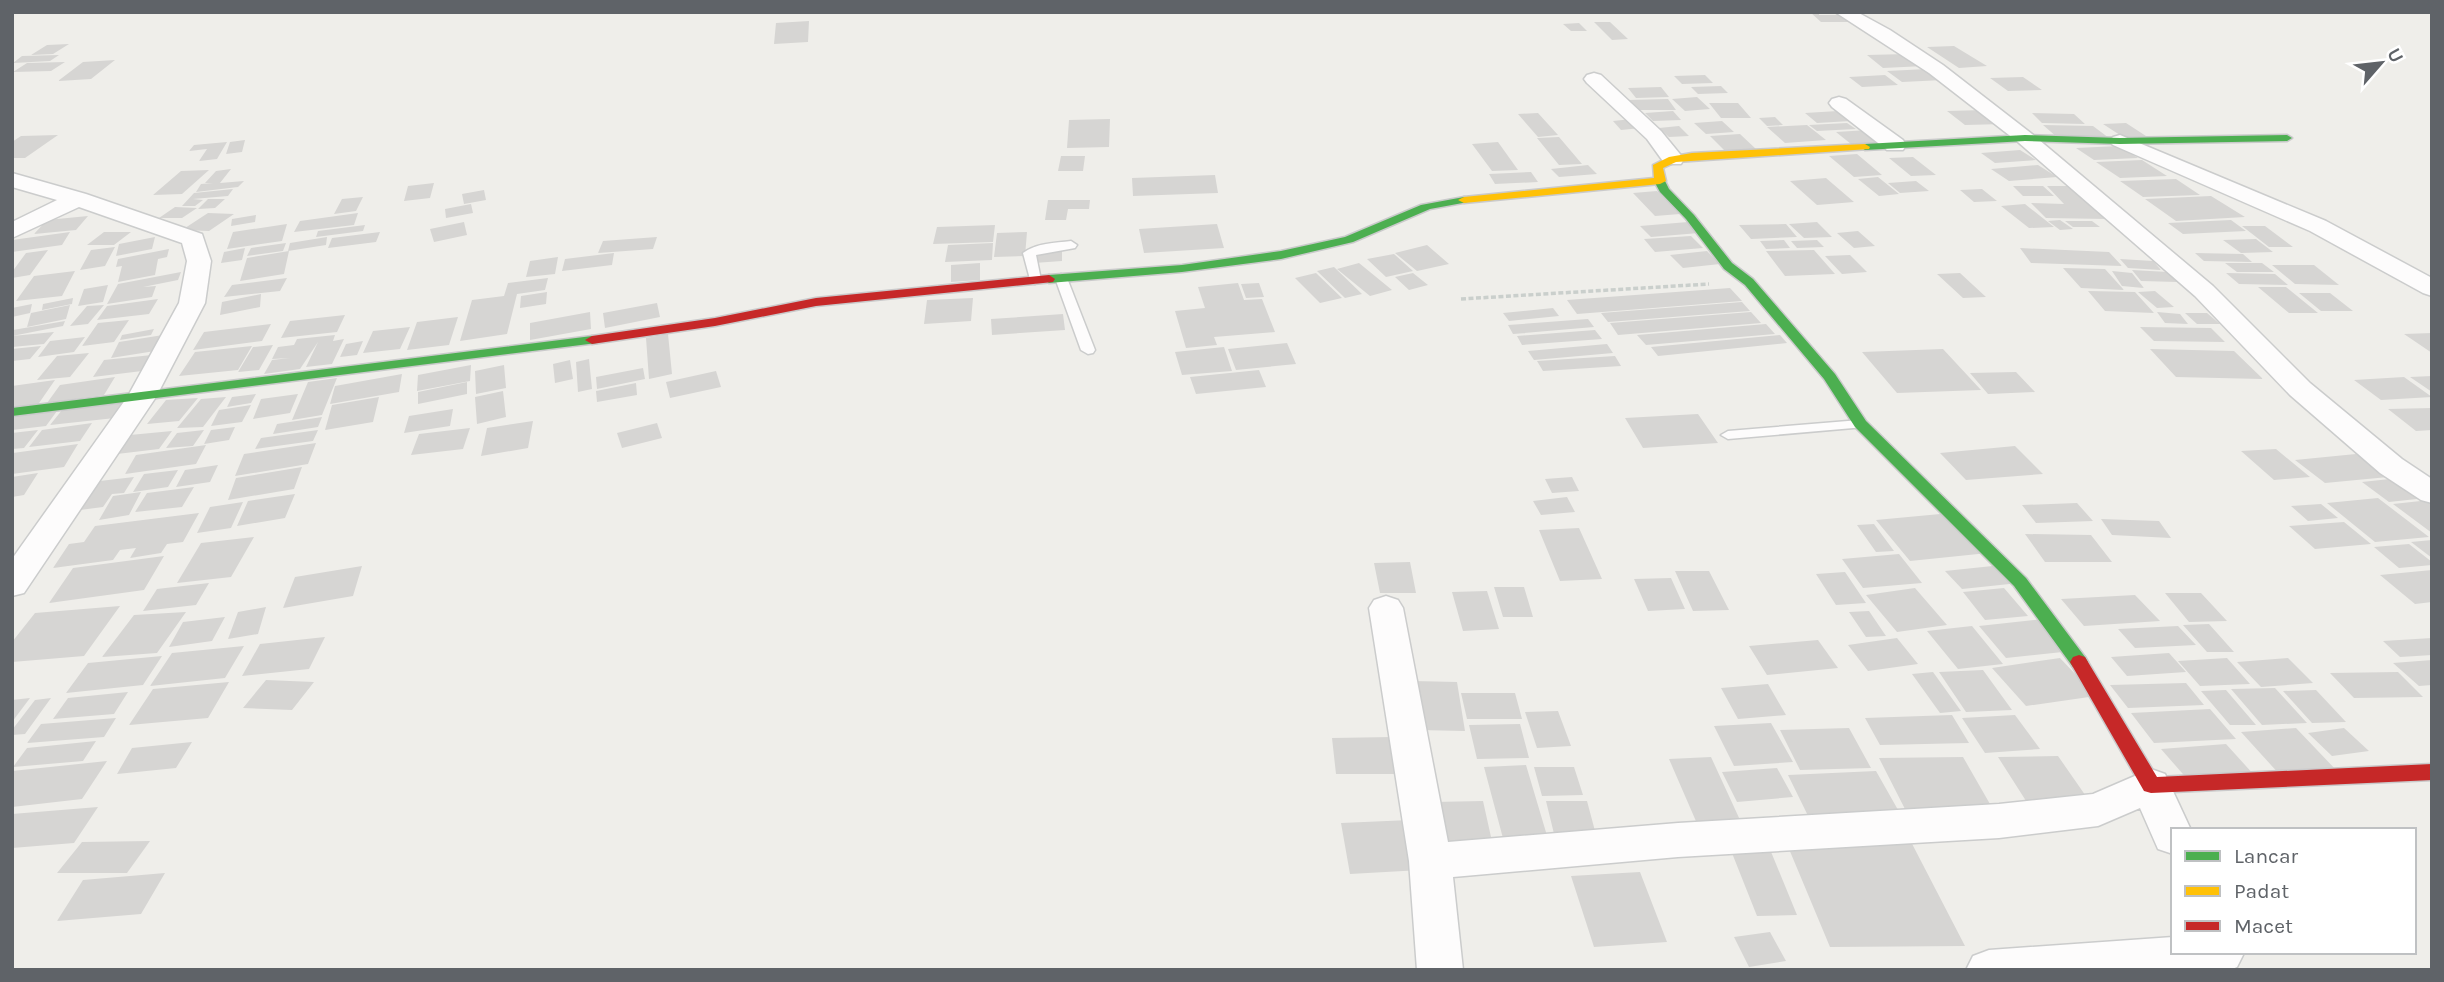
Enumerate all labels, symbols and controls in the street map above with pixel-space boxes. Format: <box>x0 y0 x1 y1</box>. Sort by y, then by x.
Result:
north arrow <box>2346 28 2416 98</box>
text: U <box>2382 45 2408 66</box>
legend <box>2171 828 2416 954</box>
text: Lancar <box>2234 844 2298 868</box>
text: Padat <box>2234 879 2289 903</box>
text: Macet <box>2234 914 2293 938</box>

